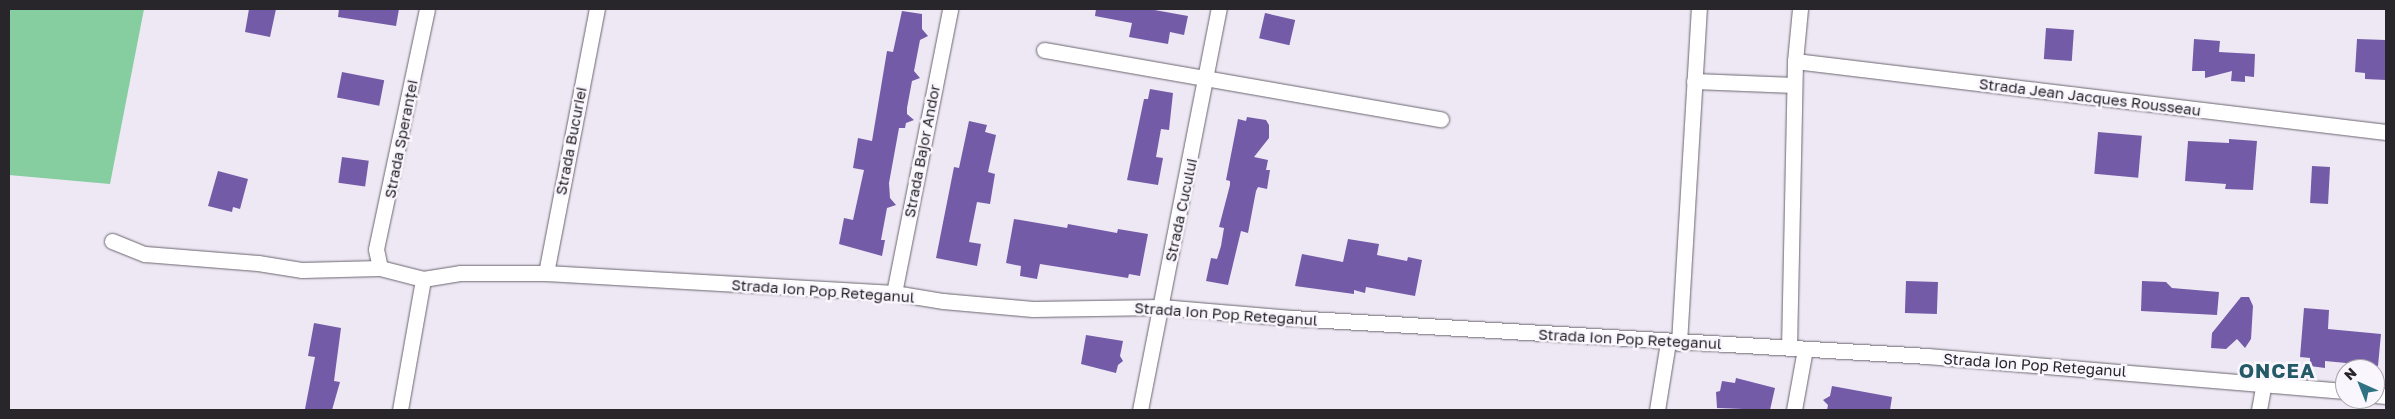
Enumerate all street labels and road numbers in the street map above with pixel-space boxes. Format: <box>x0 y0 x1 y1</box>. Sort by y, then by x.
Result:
street label: Strada Jean Jacques Rousseau <box>1978 74 2202 120</box>
street label: Strada Speranței <box>381 78 421 200</box>
street label: Strada Bajor Andor <box>900 83 944 219</box>
street label: Strada Bucuriei <box>552 85 590 197</box>
street label: Strada Cucului <box>1161 157 1201 263</box>
street label: Strada Ion Pop Reteganul <box>731 276 915 306</box>
street label: Strada Ion Pop Reteganul <box>1134 299 1318 329</box>
street label: Strada Ion Pop Reteganul <box>1538 325 1722 353</box>
street label: Strada Ion Pop Reteganul <box>1943 350 2127 380</box>

